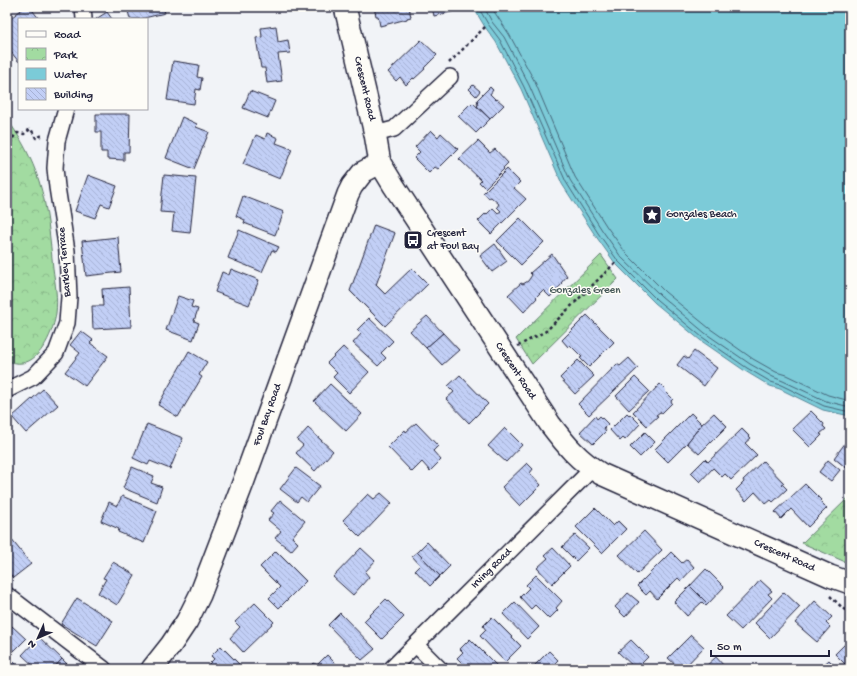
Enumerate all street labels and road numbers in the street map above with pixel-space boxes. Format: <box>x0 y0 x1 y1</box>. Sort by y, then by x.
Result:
street label: Crescent Road <box>351 56 378 123</box>
street label: Barkley Terrace <box>56 226 74 298</box>
street label: Crescent Road <box>492 340 539 403</box>
street label: Foul Bay Road <box>251 381 285 449</box>
street label: Crescent Road <box>752 537 818 575</box>
street label: Irving Road <box>469 545 515 591</box>

